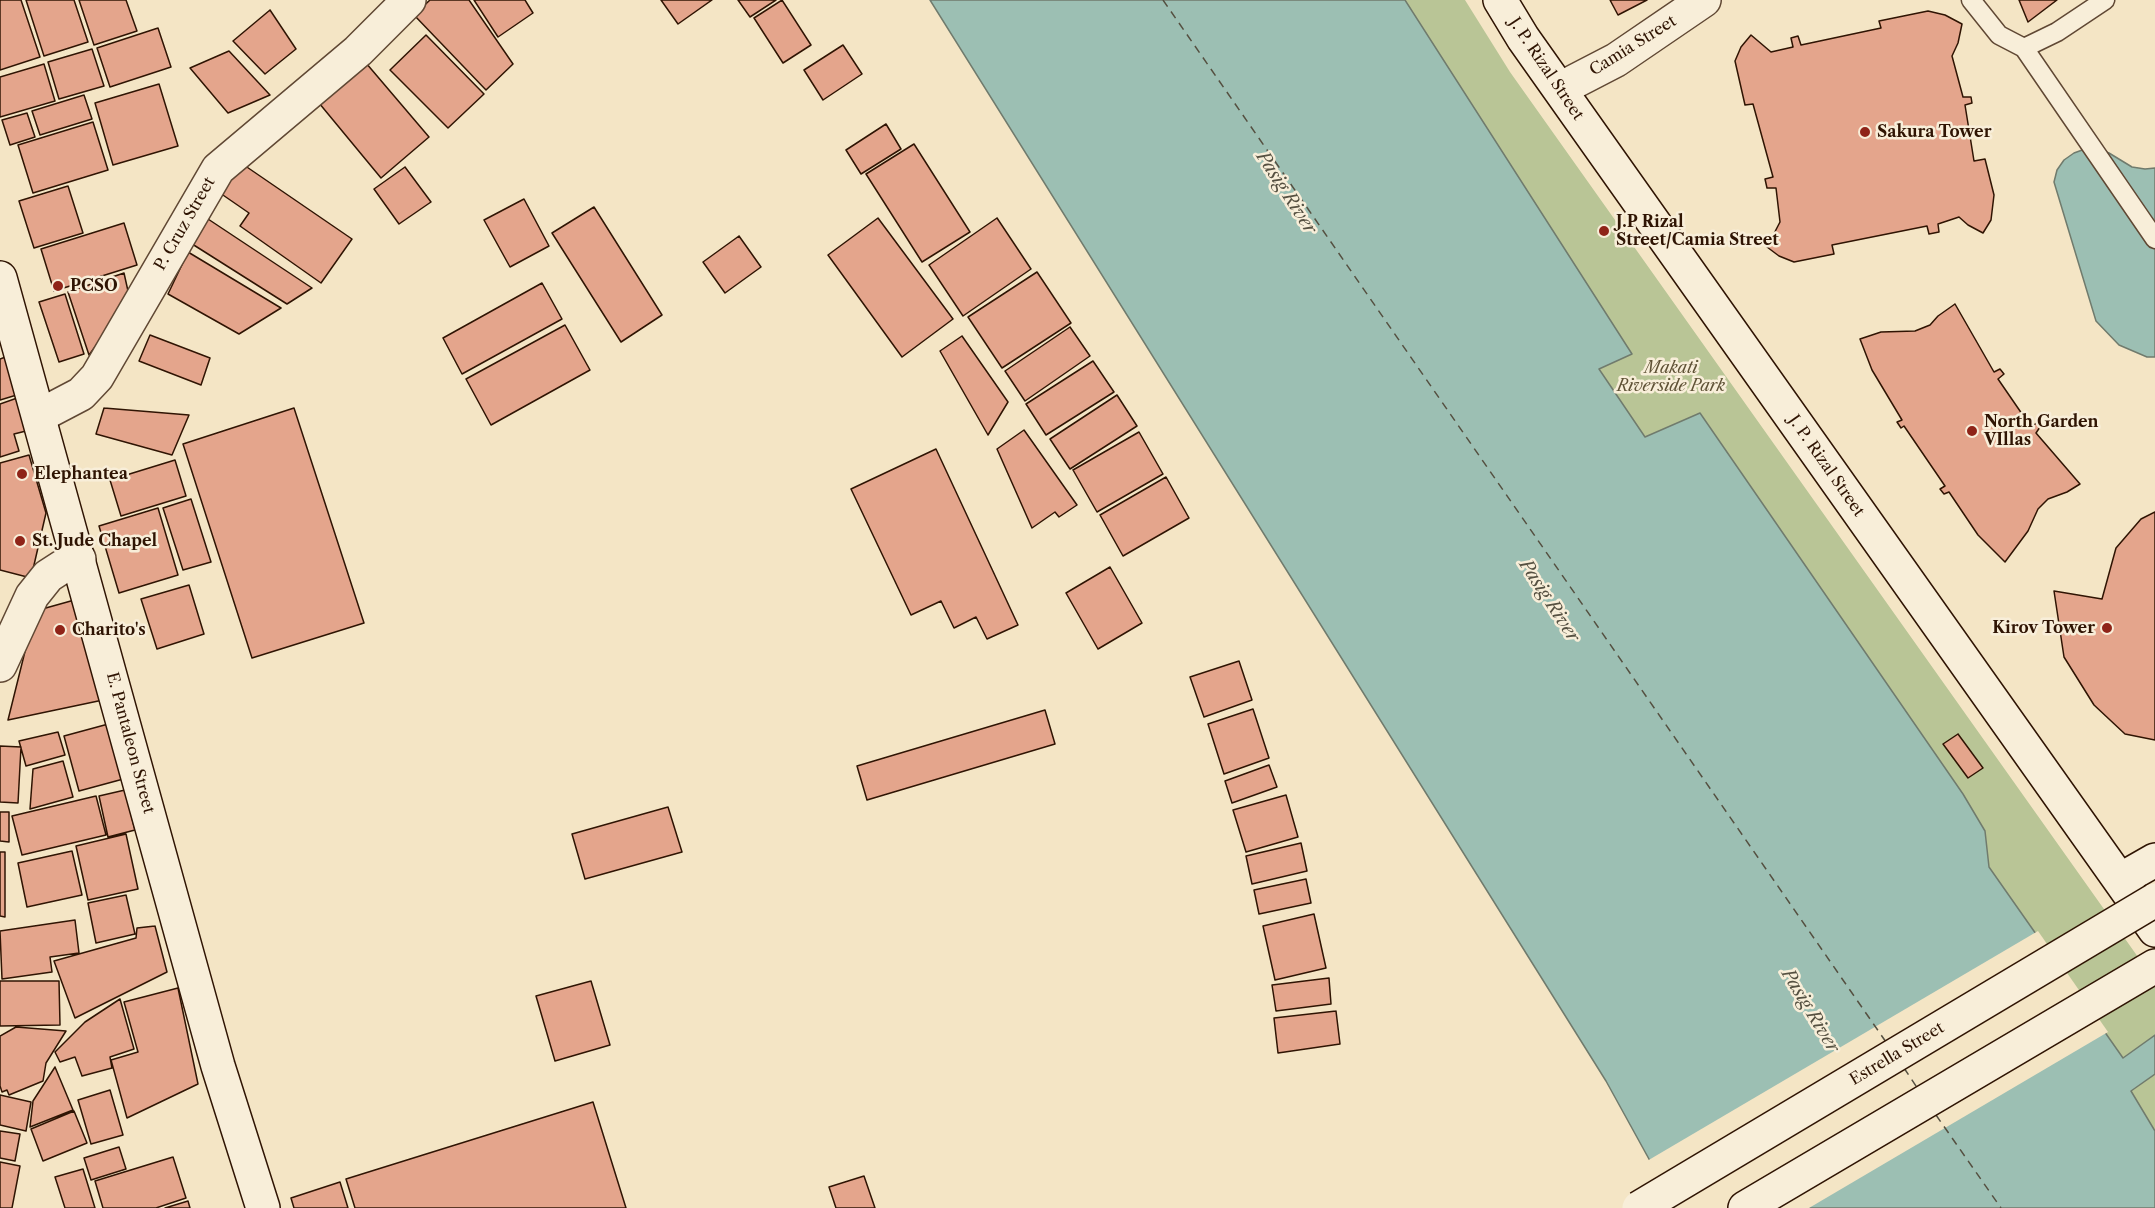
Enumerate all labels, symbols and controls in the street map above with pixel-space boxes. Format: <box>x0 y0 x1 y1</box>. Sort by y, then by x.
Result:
street label: Camia Street <box>1586 12 1680 80</box>
street label: J. P. Rizal Street <box>1505 14 1587 124</box>
place label: Sakura Tower <box>1877 122 1991 142</box>
marker: Sakura Tower <box>1858 125 1872 139</box>
water label: Pasig River <box>1251 148 1321 238</box>
street label: P. Cruz Street <box>151 174 219 274</box>
place label: J.P Rizal Street/Camia Street <box>1616 212 1779 250</box>
marker: J.P Rizal Street/Camia Street <box>1597 224 1611 238</box>
place label: PCSO <box>70 276 118 296</box>
marker: PCSO <box>51 279 65 293</box>
park label: Makati Riverside Park <box>1617 358 1725 396</box>
street label: J. P. Rizal Street <box>1784 412 1868 520</box>
place label: North Garden VIllas <box>1984 412 2099 450</box>
marker: North Garden VIllas <box>1965 424 1979 438</box>
place label: Elephantea <box>34 464 128 484</box>
marker: Elephantea <box>15 467 29 481</box>
place label: St. Jude Chapel <box>32 531 157 551</box>
marker: St. Jude Chapel <box>13 534 27 548</box>
water label: Pasig River <box>1514 556 1584 646</box>
place label: Kirov Tower <box>1992 618 2095 638</box>
place label: Charito's <box>72 620 146 640</box>
marker: Kirov Tower <box>2100 621 2114 635</box>
marker: Charito's <box>53 623 67 637</box>
street label: E. Pantaleon Street <box>102 670 158 816</box>
water label: Pasig River <box>1776 965 1844 1057</box>
street label: Estrella Street <box>1846 1018 1948 1090</box>

